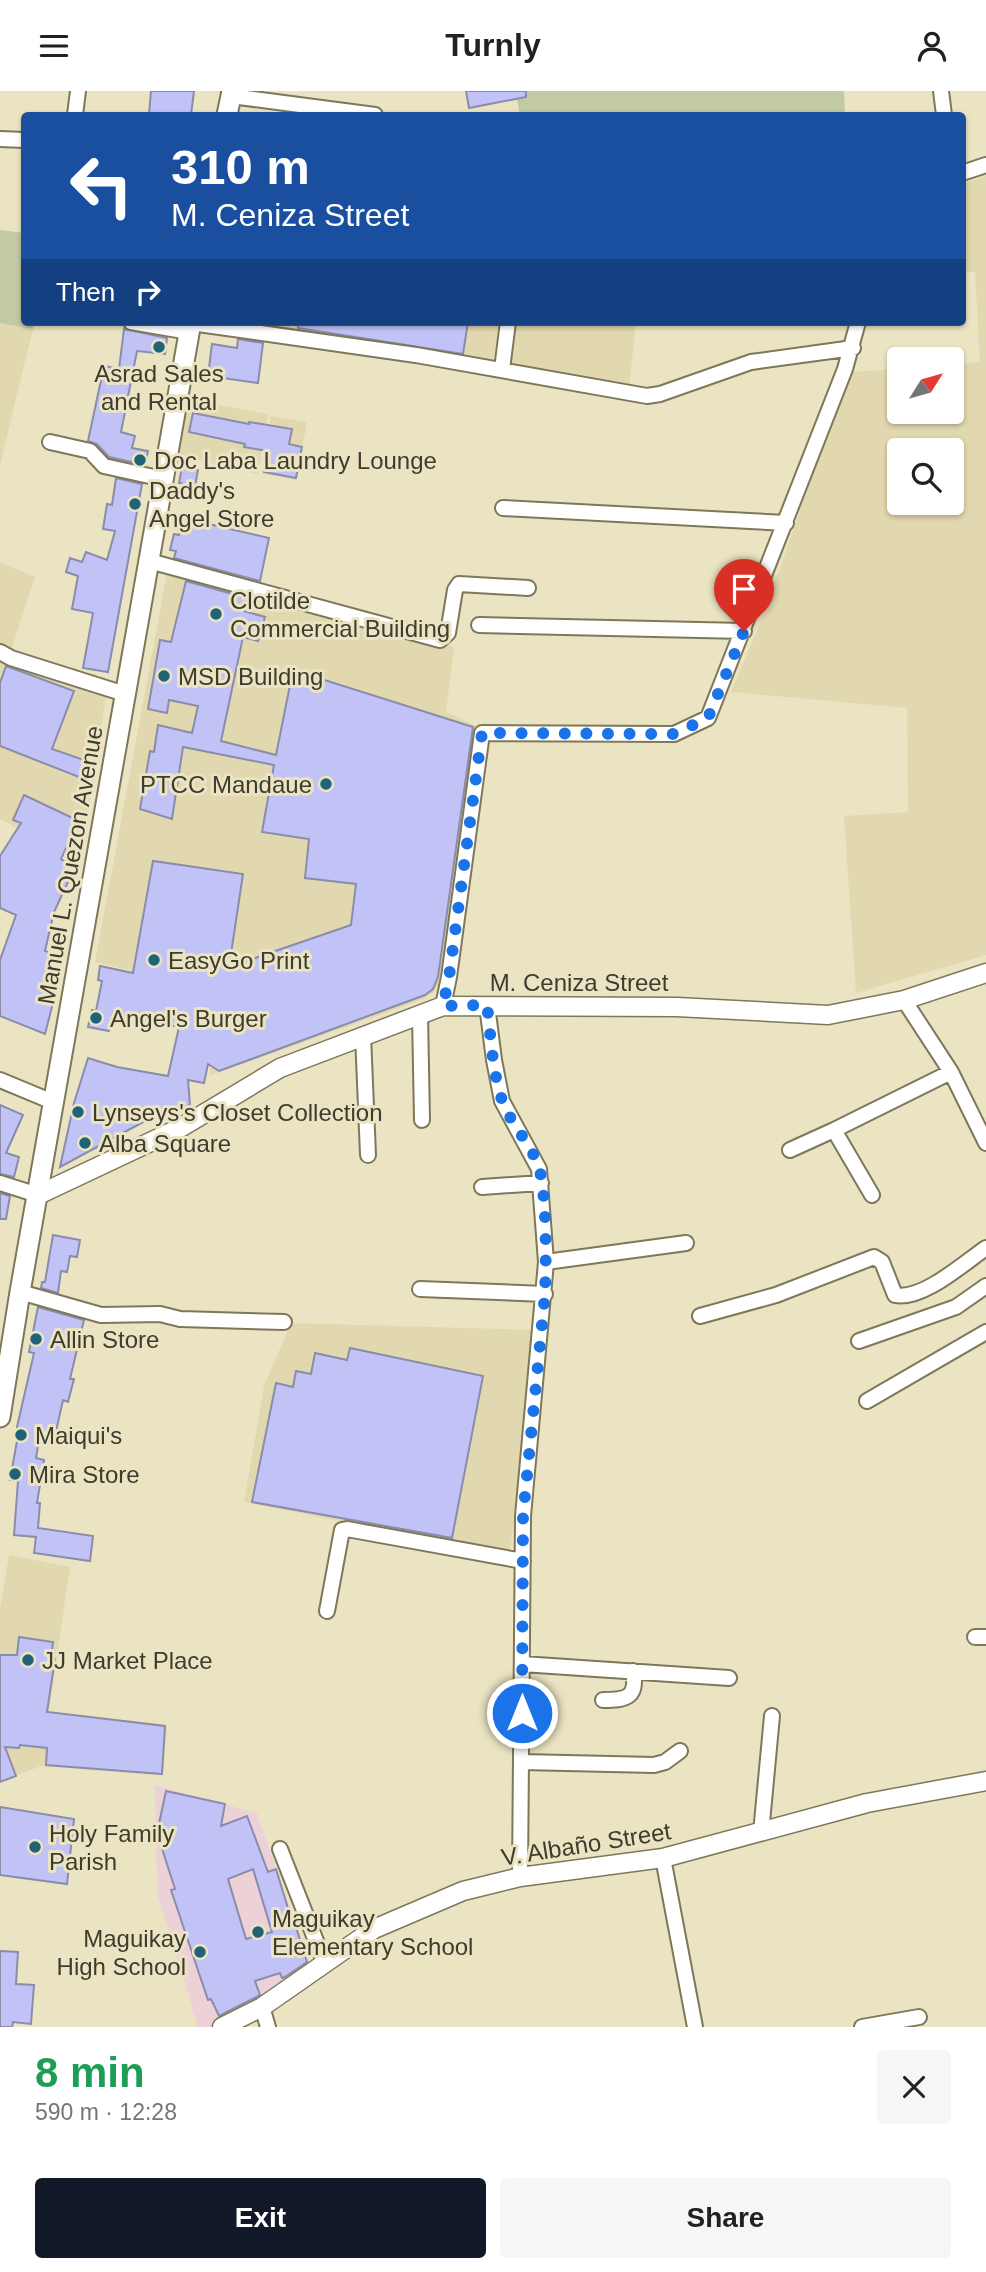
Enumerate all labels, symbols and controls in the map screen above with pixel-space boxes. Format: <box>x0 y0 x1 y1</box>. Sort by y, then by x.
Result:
icon: menu <box>35 27 73 65</box>
text: Turnly <box>445 27 541 63</box>
icon: person <box>913 27 951 65</box>
icon: left <box>56 140 147 231</box>
text: 310 m <box>171 140 310 194</box>
text: M. Ceniza Street <box>171 197 409 233</box>
icon: right <box>129 273 167 311</box>
text: Then <box>56 277 115 307</box>
marker: Asrad Sales and Rental <box>151 339 167 355</box>
north arrow <box>887 347 964 423</box>
map controls <box>887 347 964 515</box>
place label: Asrad Sales and Rental <box>94 360 224 415</box>
button: search <box>887 438 964 515</box>
place label: Doc Laba Laundry Lounge <box>154 447 437 474</box>
marker: Doc Laba Laundry Lounge <box>132 452 148 468</box>
place label: Daddy's Angel Store <box>149 477 274 532</box>
marker: Daddy's Angel Store <box>127 496 143 512</box>
pin <box>714 559 774 631</box>
icon: arrive <box>725 570 763 608</box>
place label: Clotilde Commercial Building <box>230 587 450 642</box>
marker: Clotilde Commercial Building <box>208 606 224 622</box>
place label: MSD Building <box>178 663 323 690</box>
marker: MSD Building <box>156 668 172 684</box>
street label: Manuel L. Quezon Avenue <box>32 724 108 1006</box>
place label: PTCC Mandaue <box>140 771 312 798</box>
marker: PTCC Mandaue <box>318 776 334 792</box>
place label: EasyGo Print <box>168 947 310 974</box>
marker: EasyGo Print <box>146 952 162 968</box>
street label: M. Ceniza Street <box>490 969 669 996</box>
place label: Angel's Burger <box>110 1005 267 1032</box>
marker: Angel's Burger <box>88 1010 104 1026</box>
place label: Lynseys's Closet Collection <box>92 1099 382 1126</box>
marker: Lynseys's Closet Collection <box>70 1104 86 1120</box>
place label: Alba Square <box>99 1130 231 1157</box>
marker: Alba Square <box>77 1135 93 1151</box>
place label: Allin Store <box>50 1326 159 1353</box>
marker: Allin Store <box>28 1331 44 1347</box>
place label: Maiqui's <box>35 1422 122 1449</box>
marker: Maiqui's <box>13 1427 29 1443</box>
place label: Mira Store <box>29 1461 140 1488</box>
marker: Mira Store <box>7 1466 23 1482</box>
place label: JJ Market Place <box>42 1647 213 1674</box>
marker: JJ Market Place <box>20 1652 36 1668</box>
position arrow <box>485 1676 559 1750</box>
street label: V. Albaño Street <box>499 1817 673 1871</box>
place label: Holy Family Parish <box>49 1820 174 1875</box>
marker: Holy Family Parish <box>27 1839 43 1855</box>
place label: Maguikay Elementary School <box>272 1905 473 1960</box>
marker: Maguikay Elementary School <box>250 1924 266 1940</box>
place label: Maguikay High School <box>57 1925 186 1980</box>
marker: Maguikay High School <box>192 1944 208 1960</box>
text: 8 min <box>35 2049 145 2096</box>
button: close <box>877 2050 951 2124</box>
text: 590 m · 12:28 <box>35 2099 177 2125</box>
button: Exit <box>35 2178 486 2258</box>
button: Share <box>500 2178 951 2258</box>

